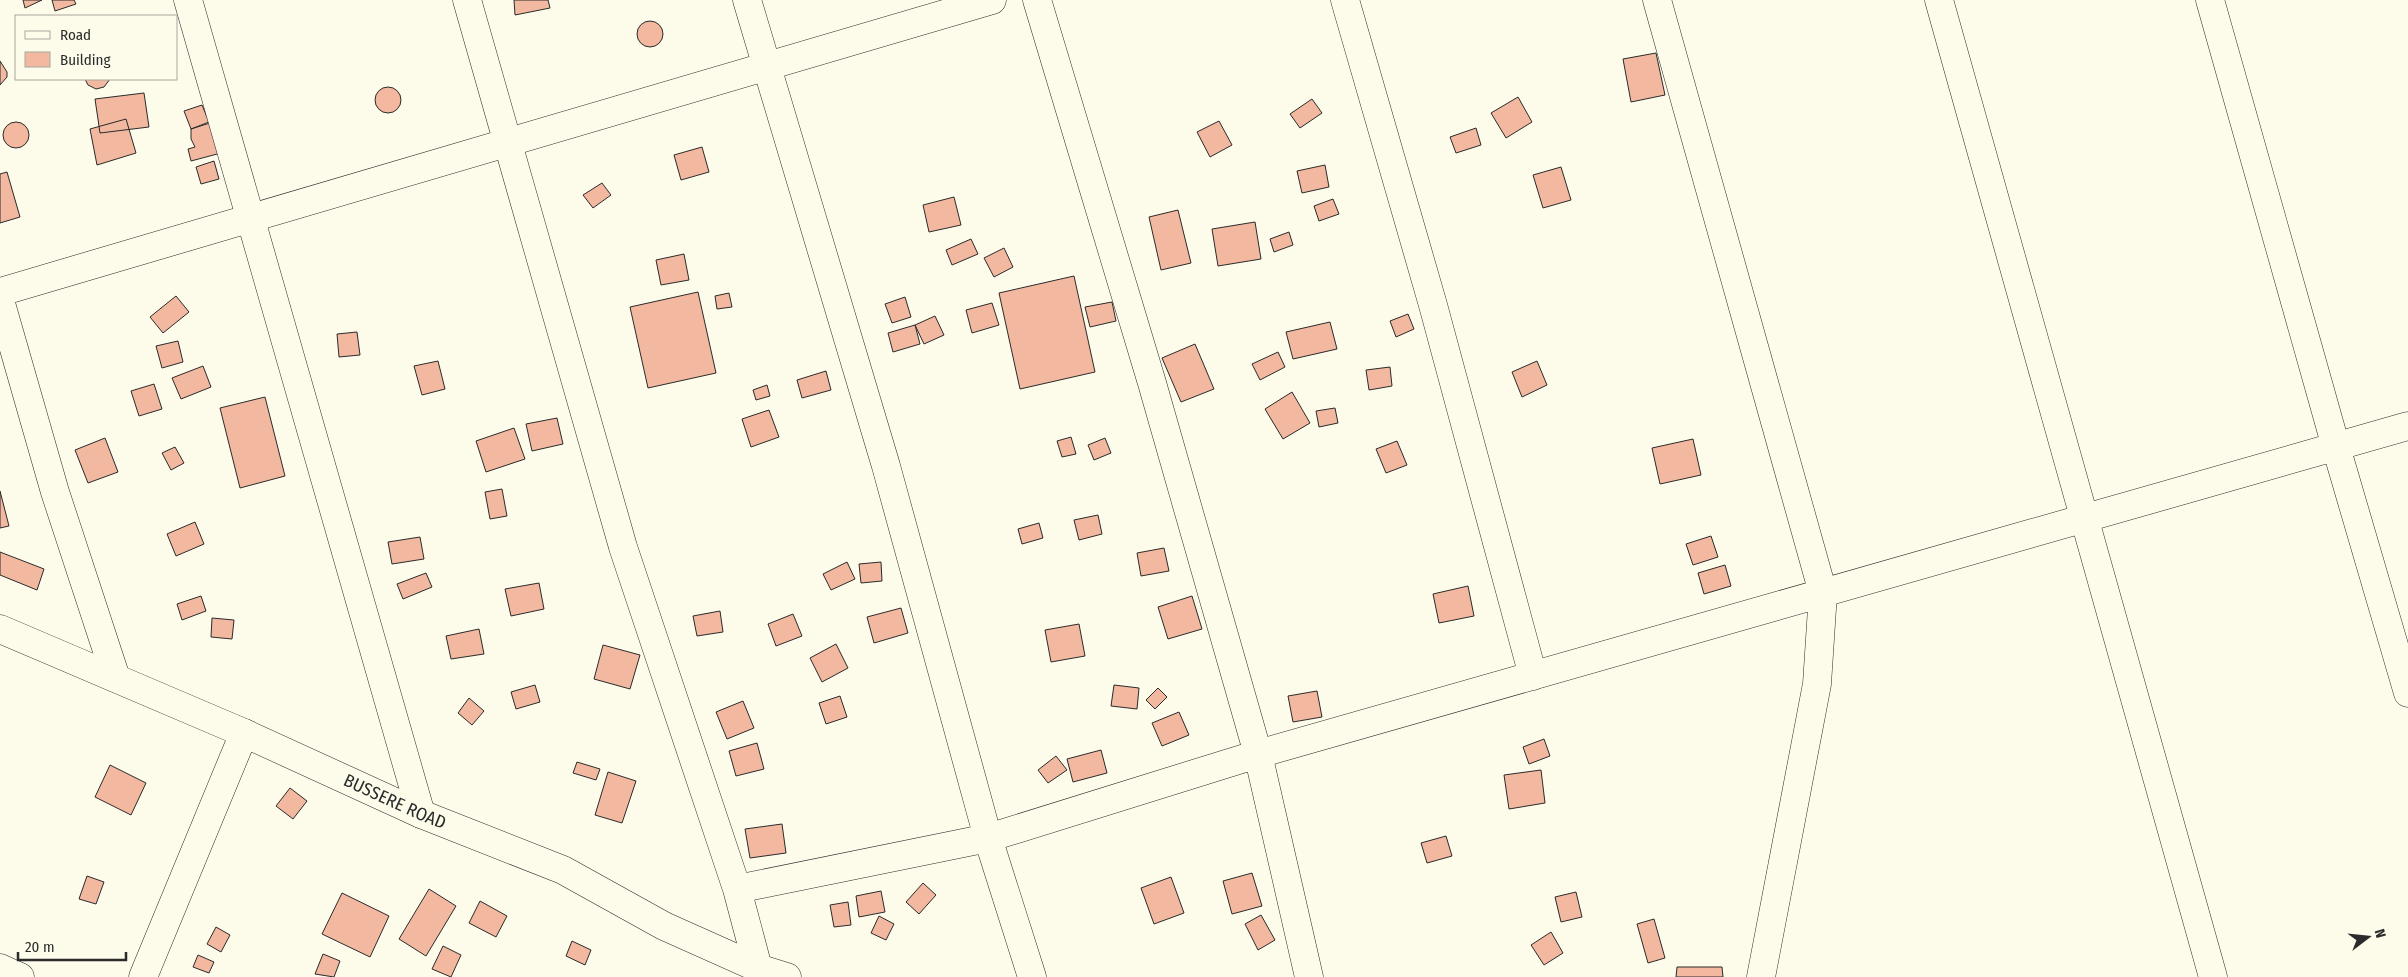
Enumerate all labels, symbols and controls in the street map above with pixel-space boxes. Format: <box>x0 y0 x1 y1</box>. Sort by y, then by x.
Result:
legend <box>15 15 178 80</box>
text: Road <box>60 26 91 44</box>
text: Building <box>60 51 111 69</box>
street label: BUSSERE ROAD <box>340 769 449 834</box>
north arrow <box>2343 912 2393 962</box>
text: N <box>2371 927 2389 940</box>
scale bar <box>18 930 125 962</box>
text: 20 m <box>25 938 55 956</box>

